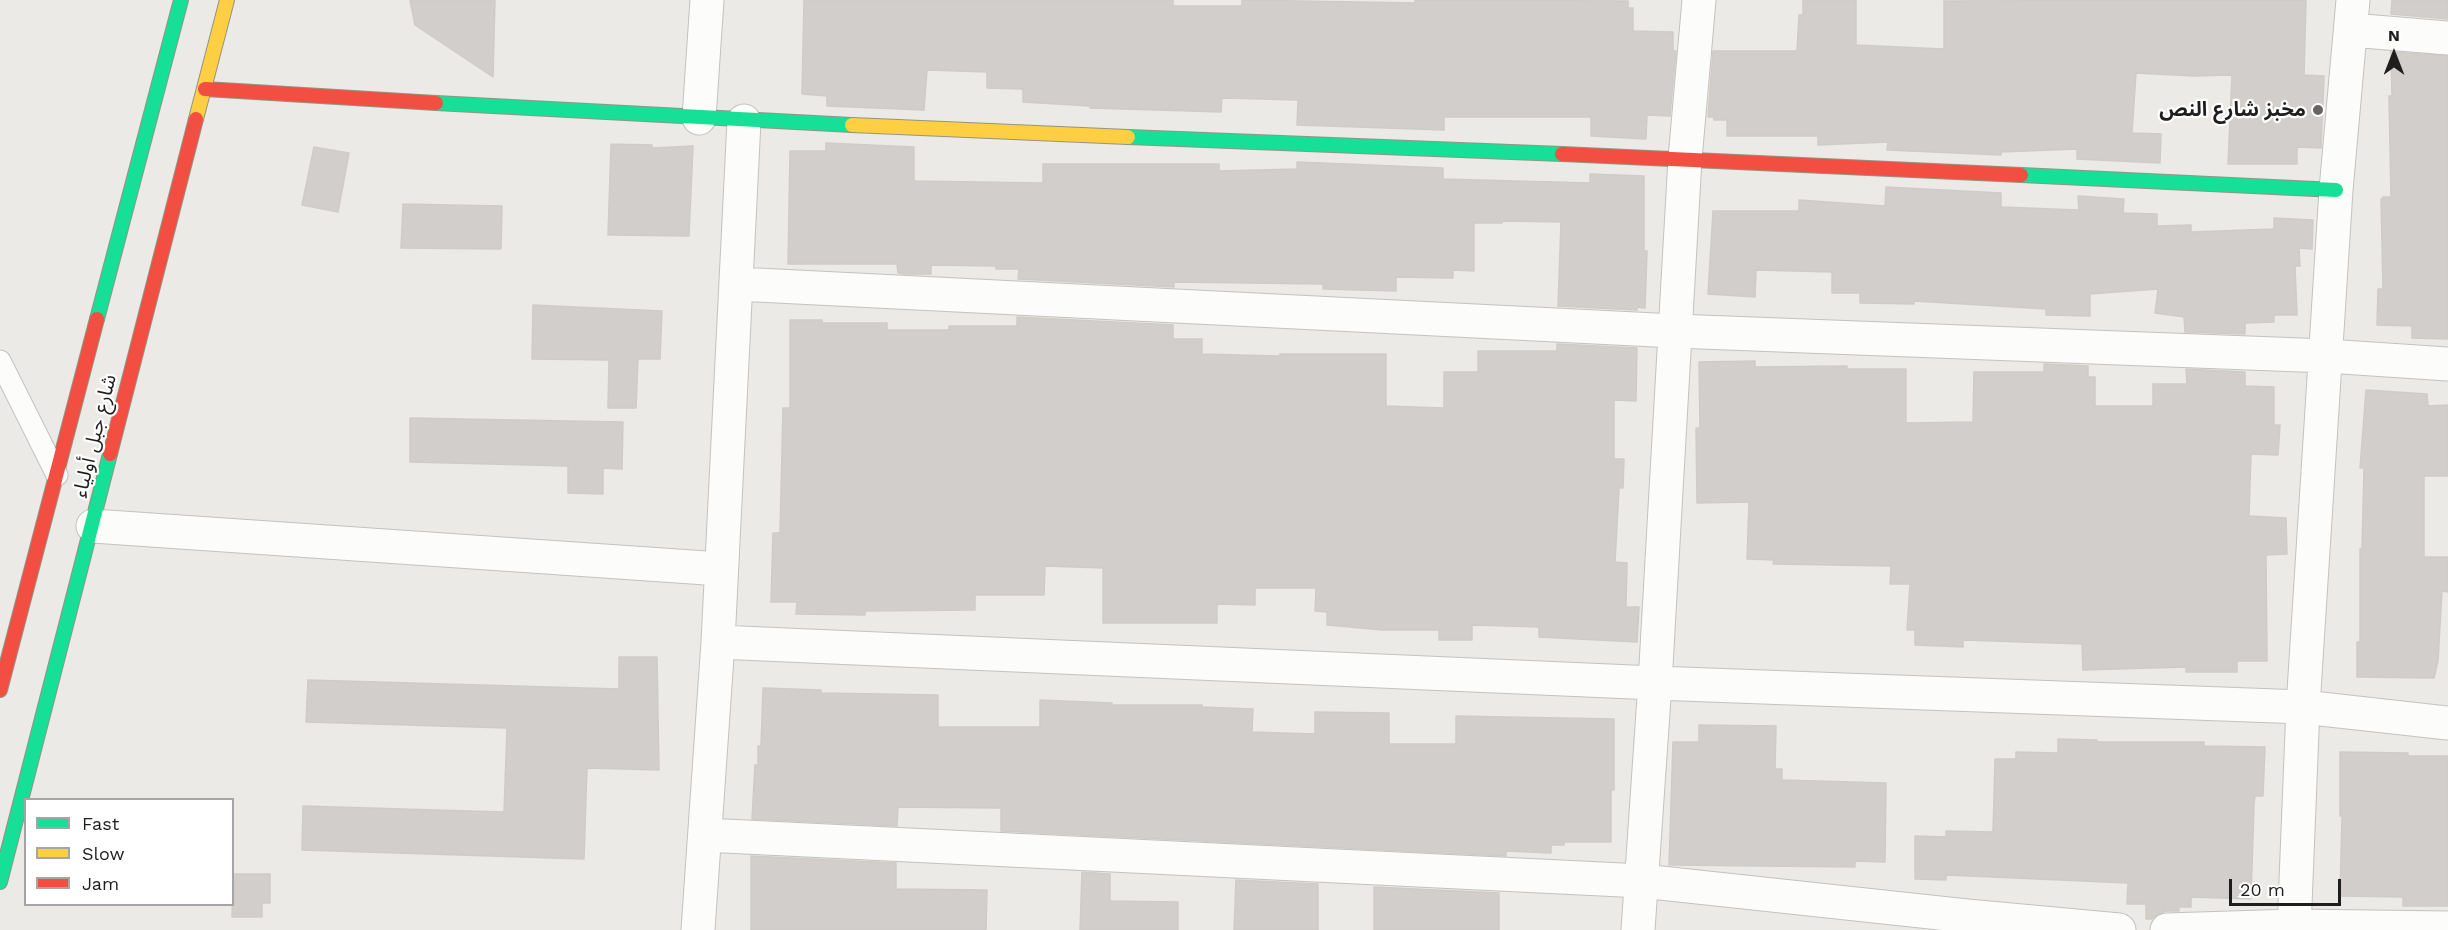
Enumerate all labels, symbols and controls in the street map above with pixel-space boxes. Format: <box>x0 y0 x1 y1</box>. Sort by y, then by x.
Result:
north arrow <box>2364 24 2424 84</box>
text: N <box>2388 26 2400 45</box>
place label: مخبز شارع النص <box>2159 98 2306 122</box>
marker: مخبز شارع النص <box>2311 103 2325 117</box>
street label: شارع جبل أولياء <box>68 372 122 500</box>
legend <box>24 798 234 906</box>
text: Fast <box>82 813 119 834</box>
text: Slow <box>82 843 125 864</box>
scale bar <box>2232 867 2344 905</box>
text: Jam <box>82 873 119 894</box>
text: 20 m <box>2240 879 2285 900</box>

